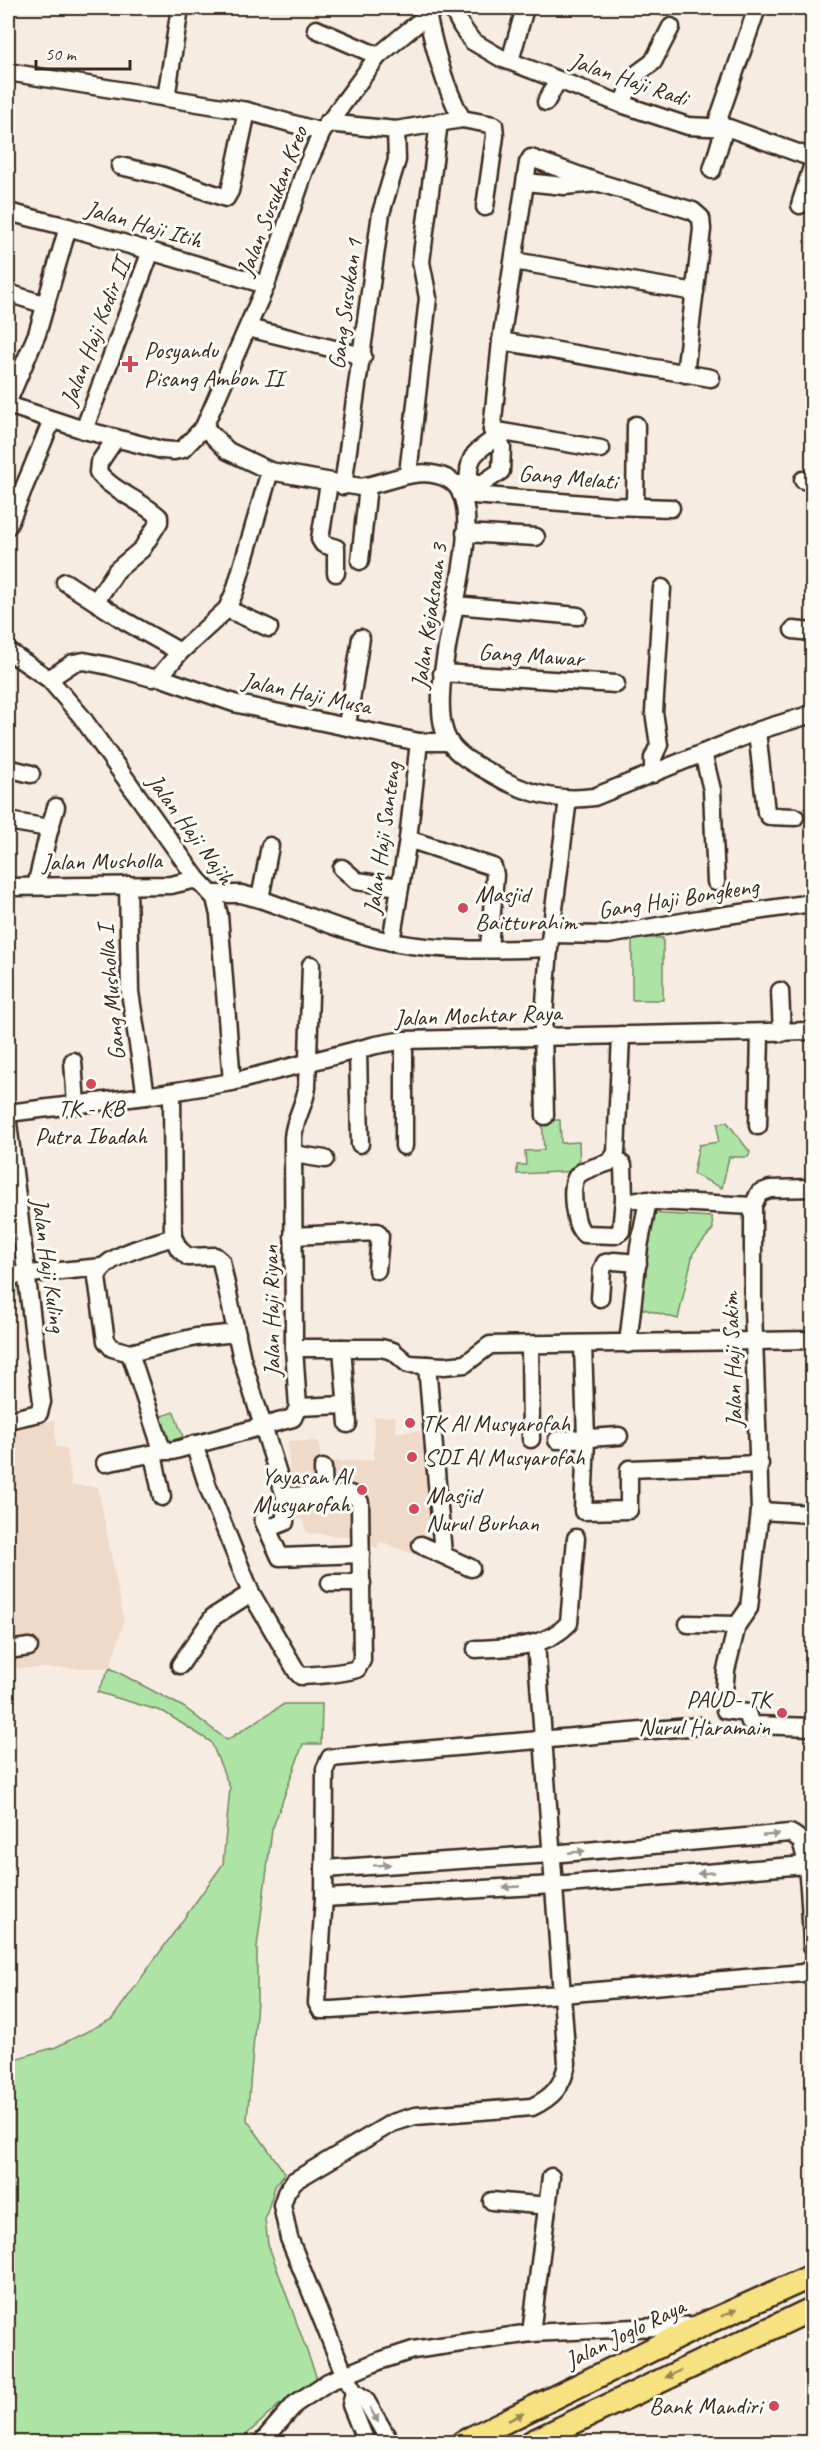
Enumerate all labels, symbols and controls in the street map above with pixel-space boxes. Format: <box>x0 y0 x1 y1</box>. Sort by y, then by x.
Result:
scale bar <box>36 33 130 71</box>
text: 50 m <box>45 43 78 65</box>
street label: Jalan Haji Radi <box>566 45 695 114</box>
street label: Jalan Susukan Kreo <box>229 121 315 281</box>
street label: Jalan Haji Itih <box>81 193 207 255</box>
street label: Gang Susukan 1 <box>321 236 369 371</box>
street label: Jalan Haji Kodir II <box>53 249 139 410</box>
place label: Posyandu Pisang Ambon II <box>144 335 287 393</box>
marker: Posyandu Pisang Ambon II <box>121 355 139 373</box>
street label: Gang Melati <box>517 458 621 496</box>
street label: Jalan Kejaksaan 3 <box>404 539 454 691</box>
street label: Gang Mawar <box>478 636 587 674</box>
street label: Jalan Haji Musa <box>239 665 376 722</box>
street label: Jalan Haji Santeng <box>356 759 408 917</box>
street label: Jalan Haji Najih <box>140 767 242 891</box>
street label: Jalan Musholla <box>41 845 163 877</box>
street label: Gang Haji Bongkeng <box>596 870 763 925</box>
place label: Masjid Baitturahim <box>475 879 578 937</box>
marker: Masjid Baitturahim <box>456 901 470 915</box>
street label: Gang Musholla I <box>90 919 132 1062</box>
street label: Jalan Mochtar Raya <box>393 997 564 1033</box>
marker: TK - KB Putra Ibadah <box>84 1077 98 1091</box>
place label: TK - KB Putra Ibadah <box>35 1093 148 1151</box>
street label: Jalan Haji Kuling <box>25 1195 73 1335</box>
street label: Jalan Haji Riyan <box>255 1245 287 1378</box>
street label: Jalan Haji Sakim <box>715 1291 749 1429</box>
place label: TK Al Musyarofah <box>422 1408 571 1438</box>
marker: TK Al Musyarofah <box>403 1416 417 1430</box>
place label: SDI Al Musyarofah <box>424 1442 586 1472</box>
marker: SDI Al Musyarofah <box>405 1450 419 1464</box>
place label: Yayasan Al Musyarofah <box>253 1461 354 1519</box>
place label: Masjid Nurul Burhan <box>426 1480 539 1538</box>
marker: Yayasan Al Musyarofah <box>355 1483 369 1497</box>
marker: Masjid Nurul Burhan <box>407 1502 421 1516</box>
place label: PAUD- TK Nurul Haramain <box>639 1684 774 1742</box>
marker: PAUD- TK Nurul Haramain <box>775 1706 789 1720</box>
one-way arrow <box>761 1830 780 1839</box>
one-way arrow <box>567 1847 586 1856</box>
one-way arrow <box>373 1860 392 1870</box>
one-way arrow <box>696 1868 715 1878</box>
one-way arrow <box>502 1883 521 1892</box>
street label: Jalan Joglo Raya <box>559 2290 692 2375</box>
one-way arrow <box>720 2308 737 2317</box>
one-way arrow <box>664 2370 681 2379</box>
place label: Bank Mandiri <box>649 2391 765 2421</box>
marker: Bank Mandiri <box>767 2399 781 2413</box>
one-way arrow <box>369 2407 379 2424</box>
one-way arrow <box>507 2412 524 2421</box>

